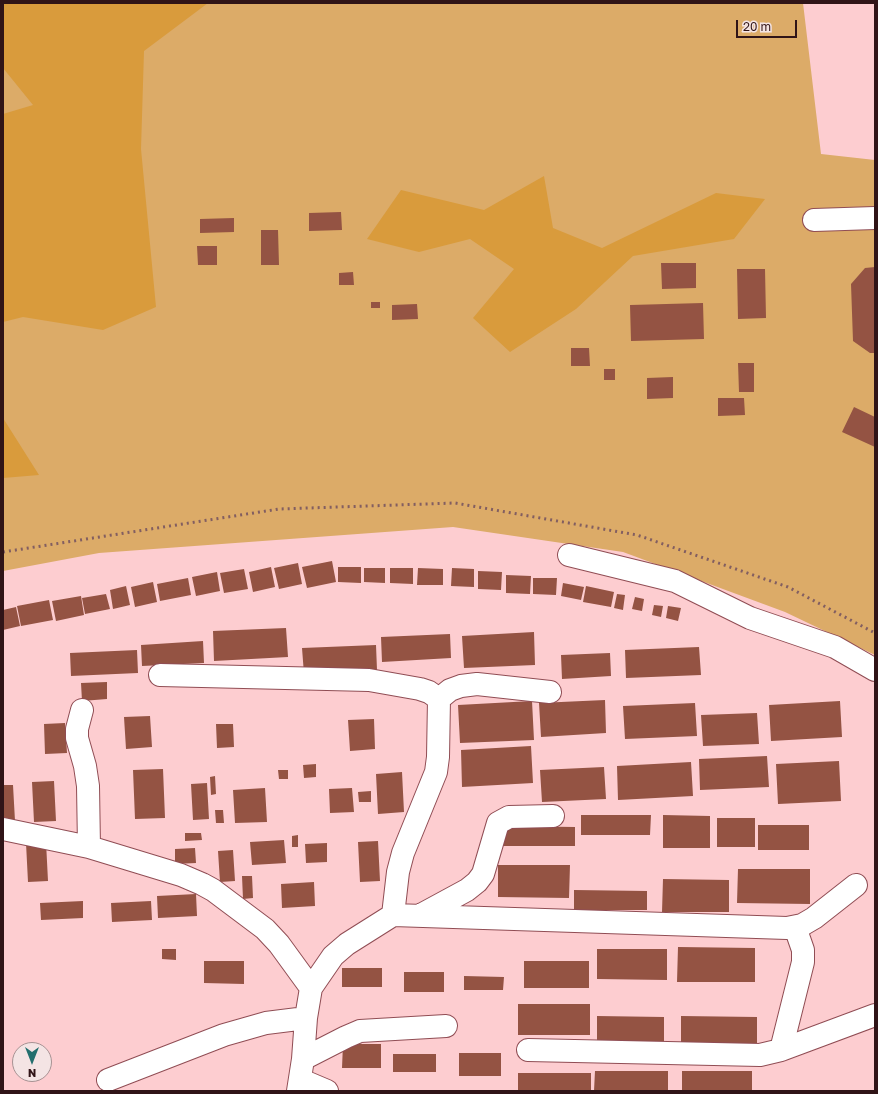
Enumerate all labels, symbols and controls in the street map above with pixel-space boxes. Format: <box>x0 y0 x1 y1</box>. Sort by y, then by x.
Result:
scale bar <box>738 12 799 38</box>
text: 20 m <box>743 19 771 34</box>
north arrow <box>12 1042 52 1082</box>
text: N <box>28 1067 36 1080</box>

